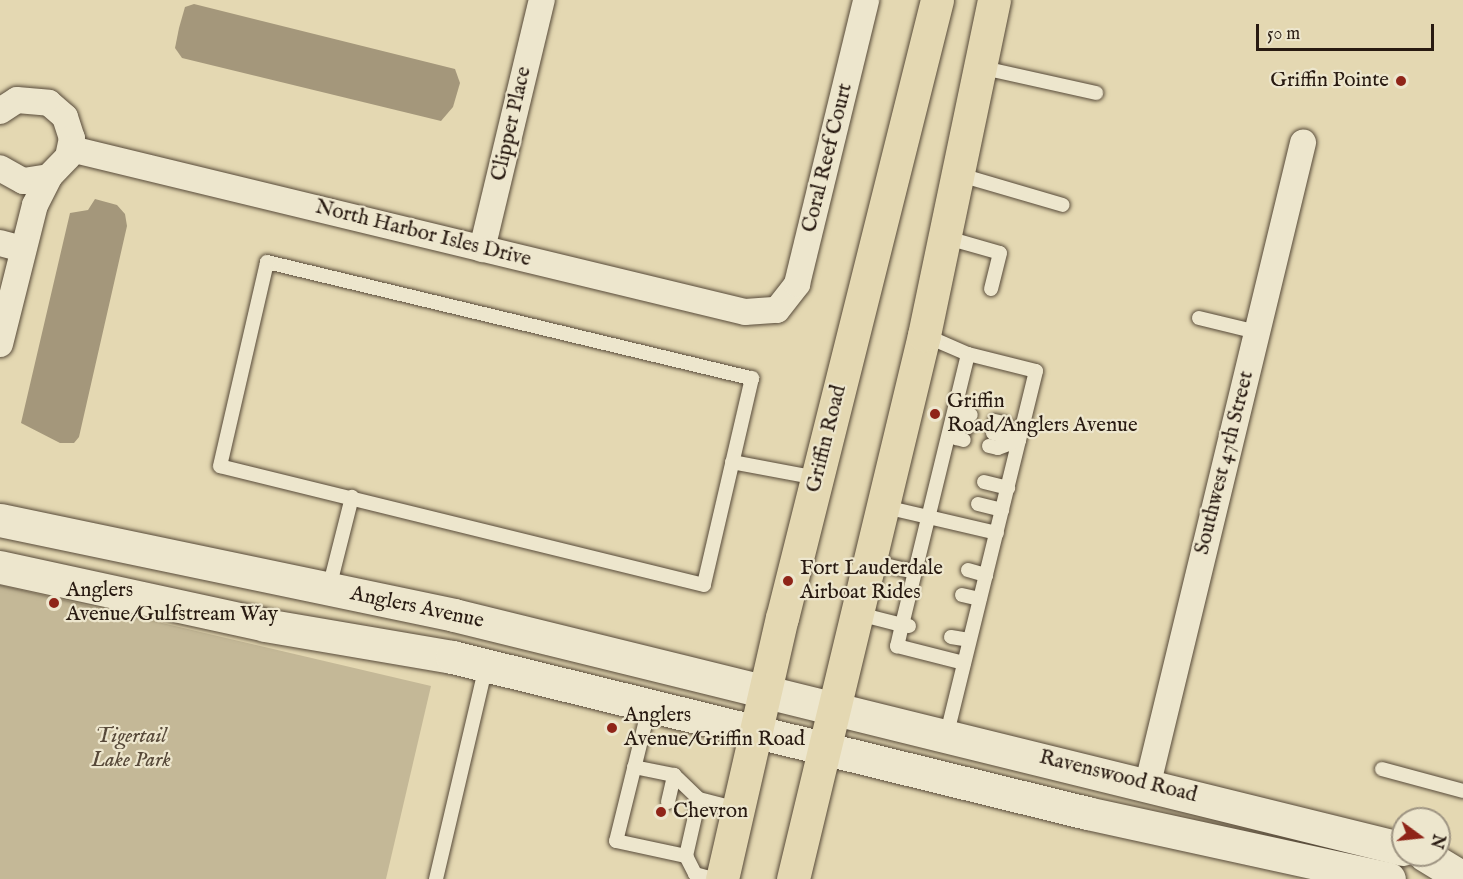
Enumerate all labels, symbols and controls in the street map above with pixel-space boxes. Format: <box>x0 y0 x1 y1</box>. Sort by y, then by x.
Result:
scale bar <box>1259 12 1438 50</box>
text: 50 m <box>1267 23 1300 46</box>
street label: Clipper Place <box>487 64 537 184</box>
place label: Griffin Pointe <box>1270 68 1389 94</box>
marker: Griffin Pointe <box>1394 74 1408 88</box>
street label: Coral Reef Court <box>797 81 859 235</box>
street label: North Harbor Isles Drive <box>312 195 534 273</box>
street label: Southwest 47th Street <box>1190 369 1260 557</box>
street label: Griffin Road <box>802 383 852 495</box>
place label: Griffin Road/Anglers Avenue <box>947 389 1138 439</box>
marker: Griffin Road/Anglers Avenue <box>928 407 942 421</box>
place label: Fort Lauderdale Airboat Rides <box>800 556 943 606</box>
marker: Fort Lauderdale Airboat Rides <box>781 574 795 588</box>
place label: Anglers Avenue/Gulfstream Way <box>66 578 278 628</box>
street label: Anglers Avenue <box>348 582 486 634</box>
marker: Anglers Avenue/Gulfstream Way <box>47 596 61 610</box>
place label: Anglers Avenue/Griffin Road <box>624 703 805 753</box>
marker: Anglers Avenue/Griffin Road <box>605 721 619 735</box>
park label: Tigertail Lake Park <box>91 724 171 774</box>
street label: Ravenswood Road <box>1037 745 1199 809</box>
place label: Chevron <box>673 799 748 825</box>
marker: Chevron <box>654 805 668 819</box>
north arrow <box>1391 807 1451 867</box>
text: N <box>1425 832 1448 850</box>

